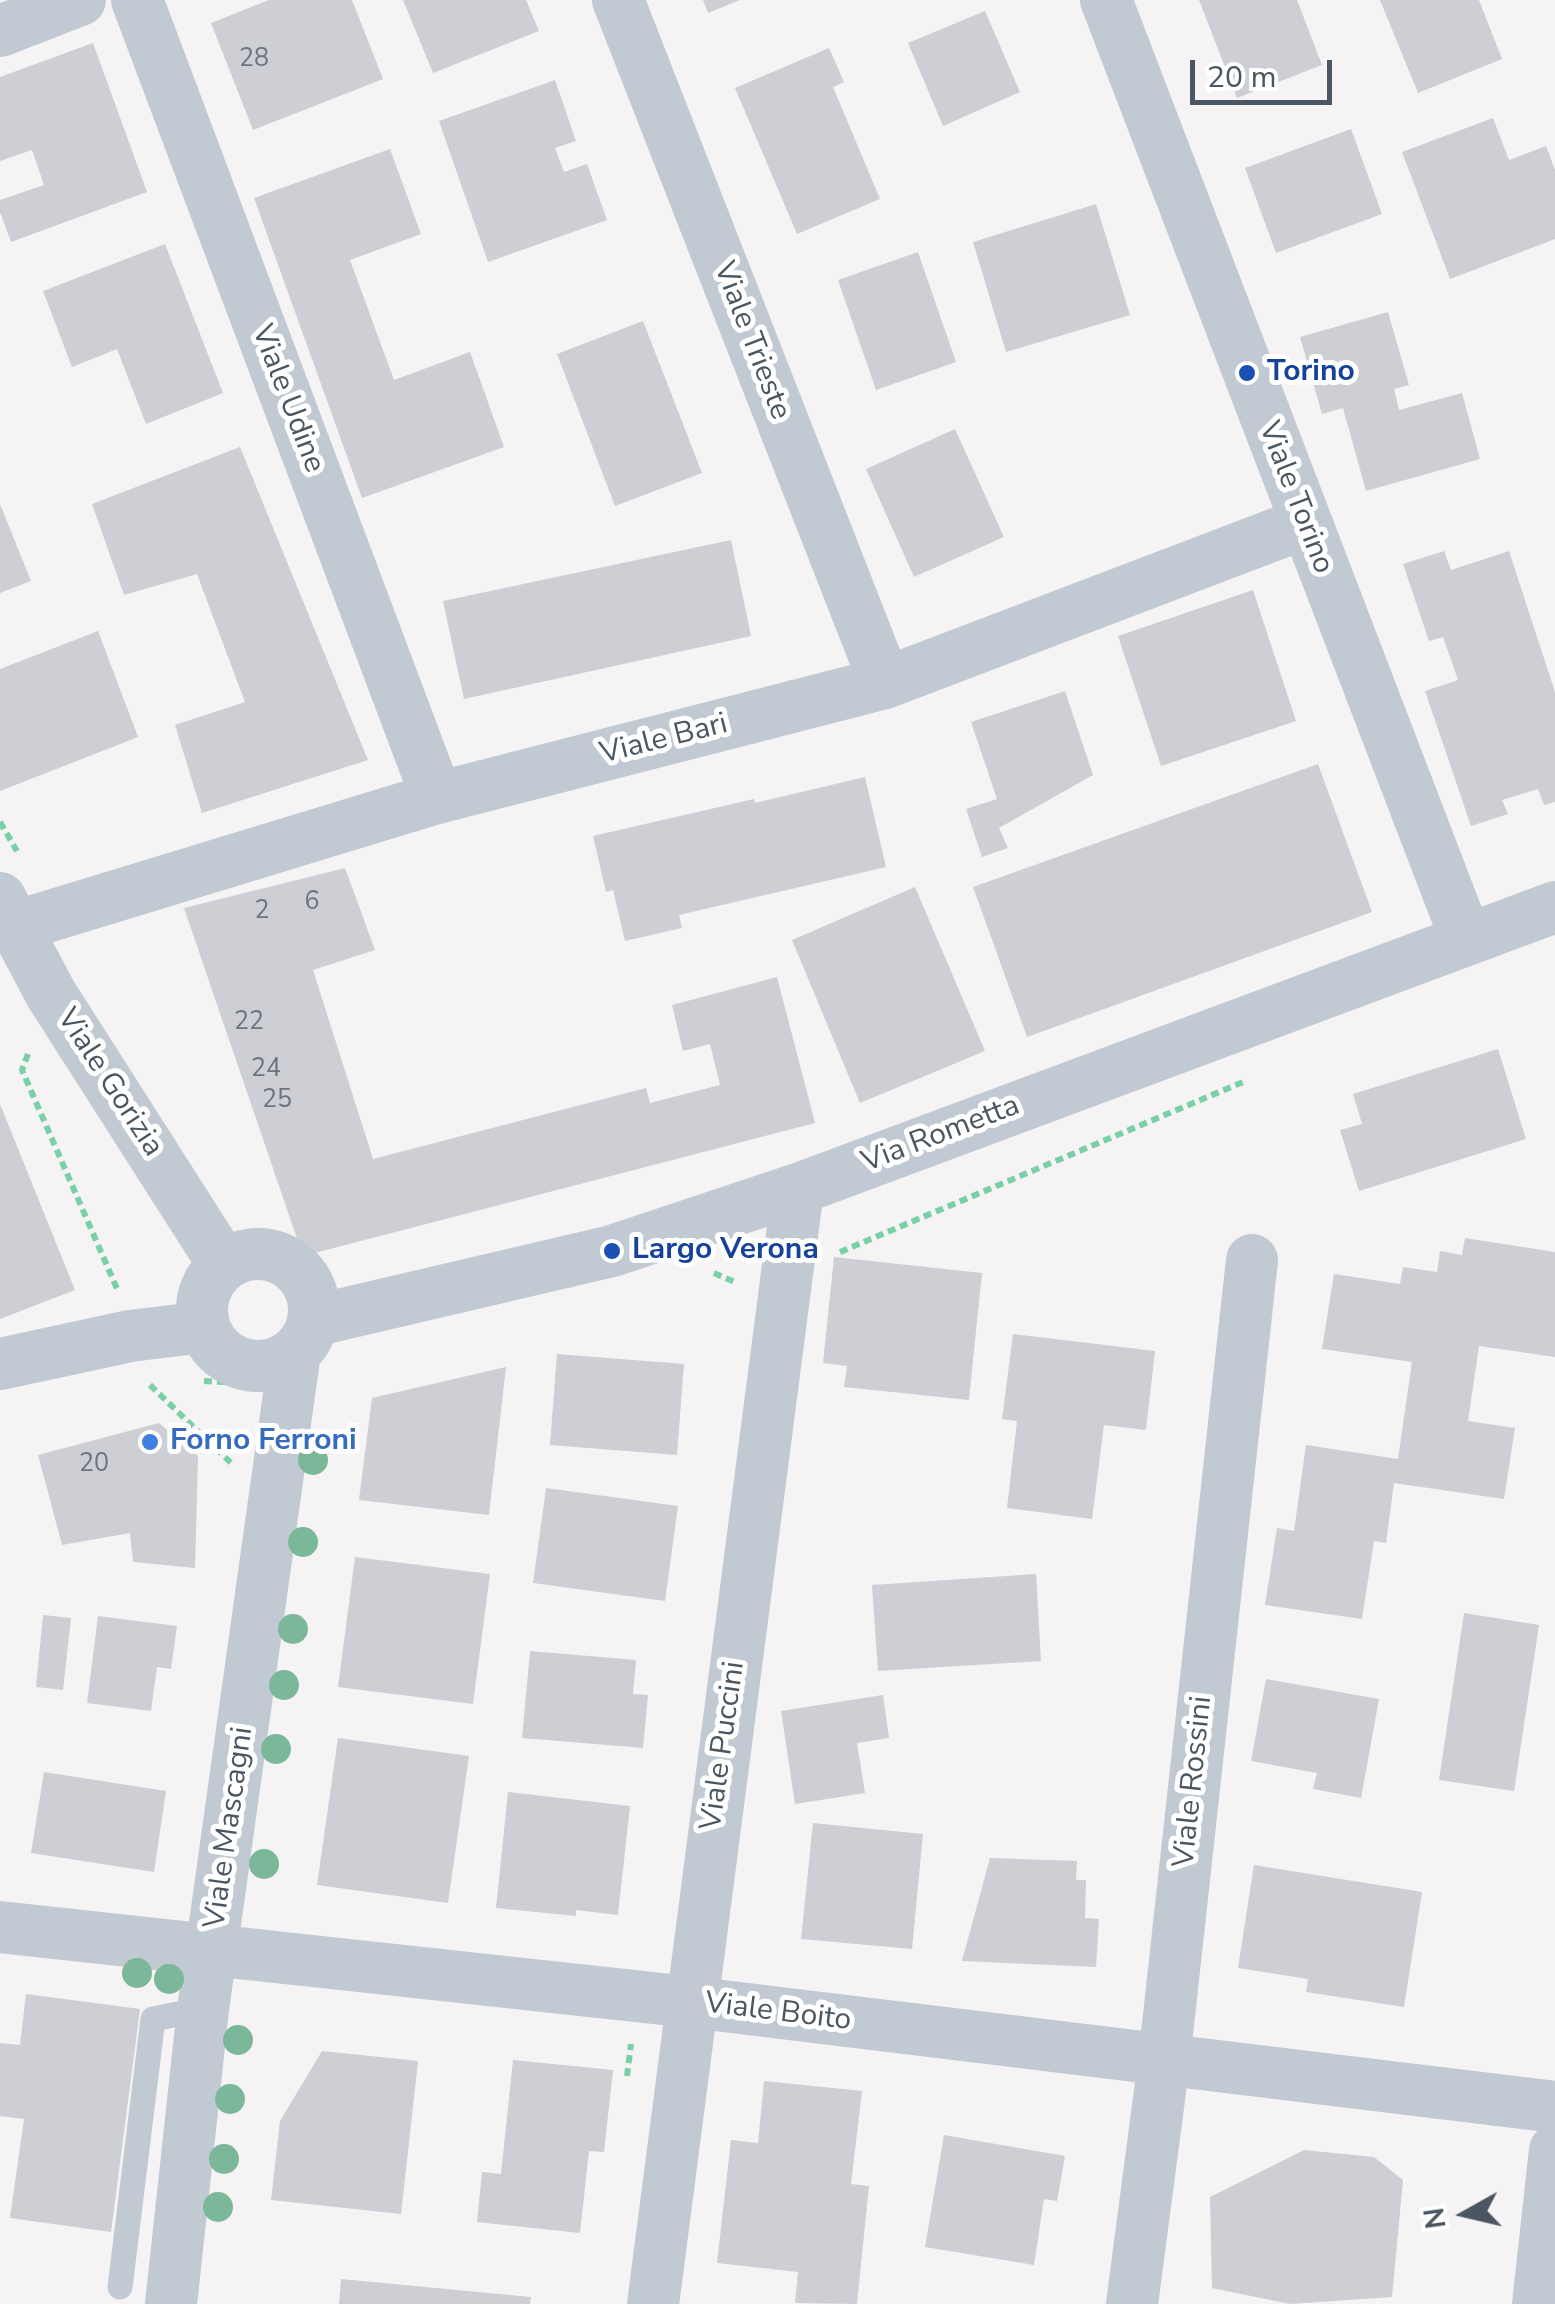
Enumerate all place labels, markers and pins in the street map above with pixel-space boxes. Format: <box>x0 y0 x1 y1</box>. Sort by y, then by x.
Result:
place label: Torino <box>1267 355 1355 391</box>
marker: Torino <box>1236 362 1258 384</box>
place label: Largo Verona <box>632 1233 819 1269</box>
marker: Largo Verona <box>601 1240 623 1262</box>
place label: Forno Ferroni <box>170 1424 357 1460</box>
marker: Forno Ferroni <box>139 1431 161 1453</box>

